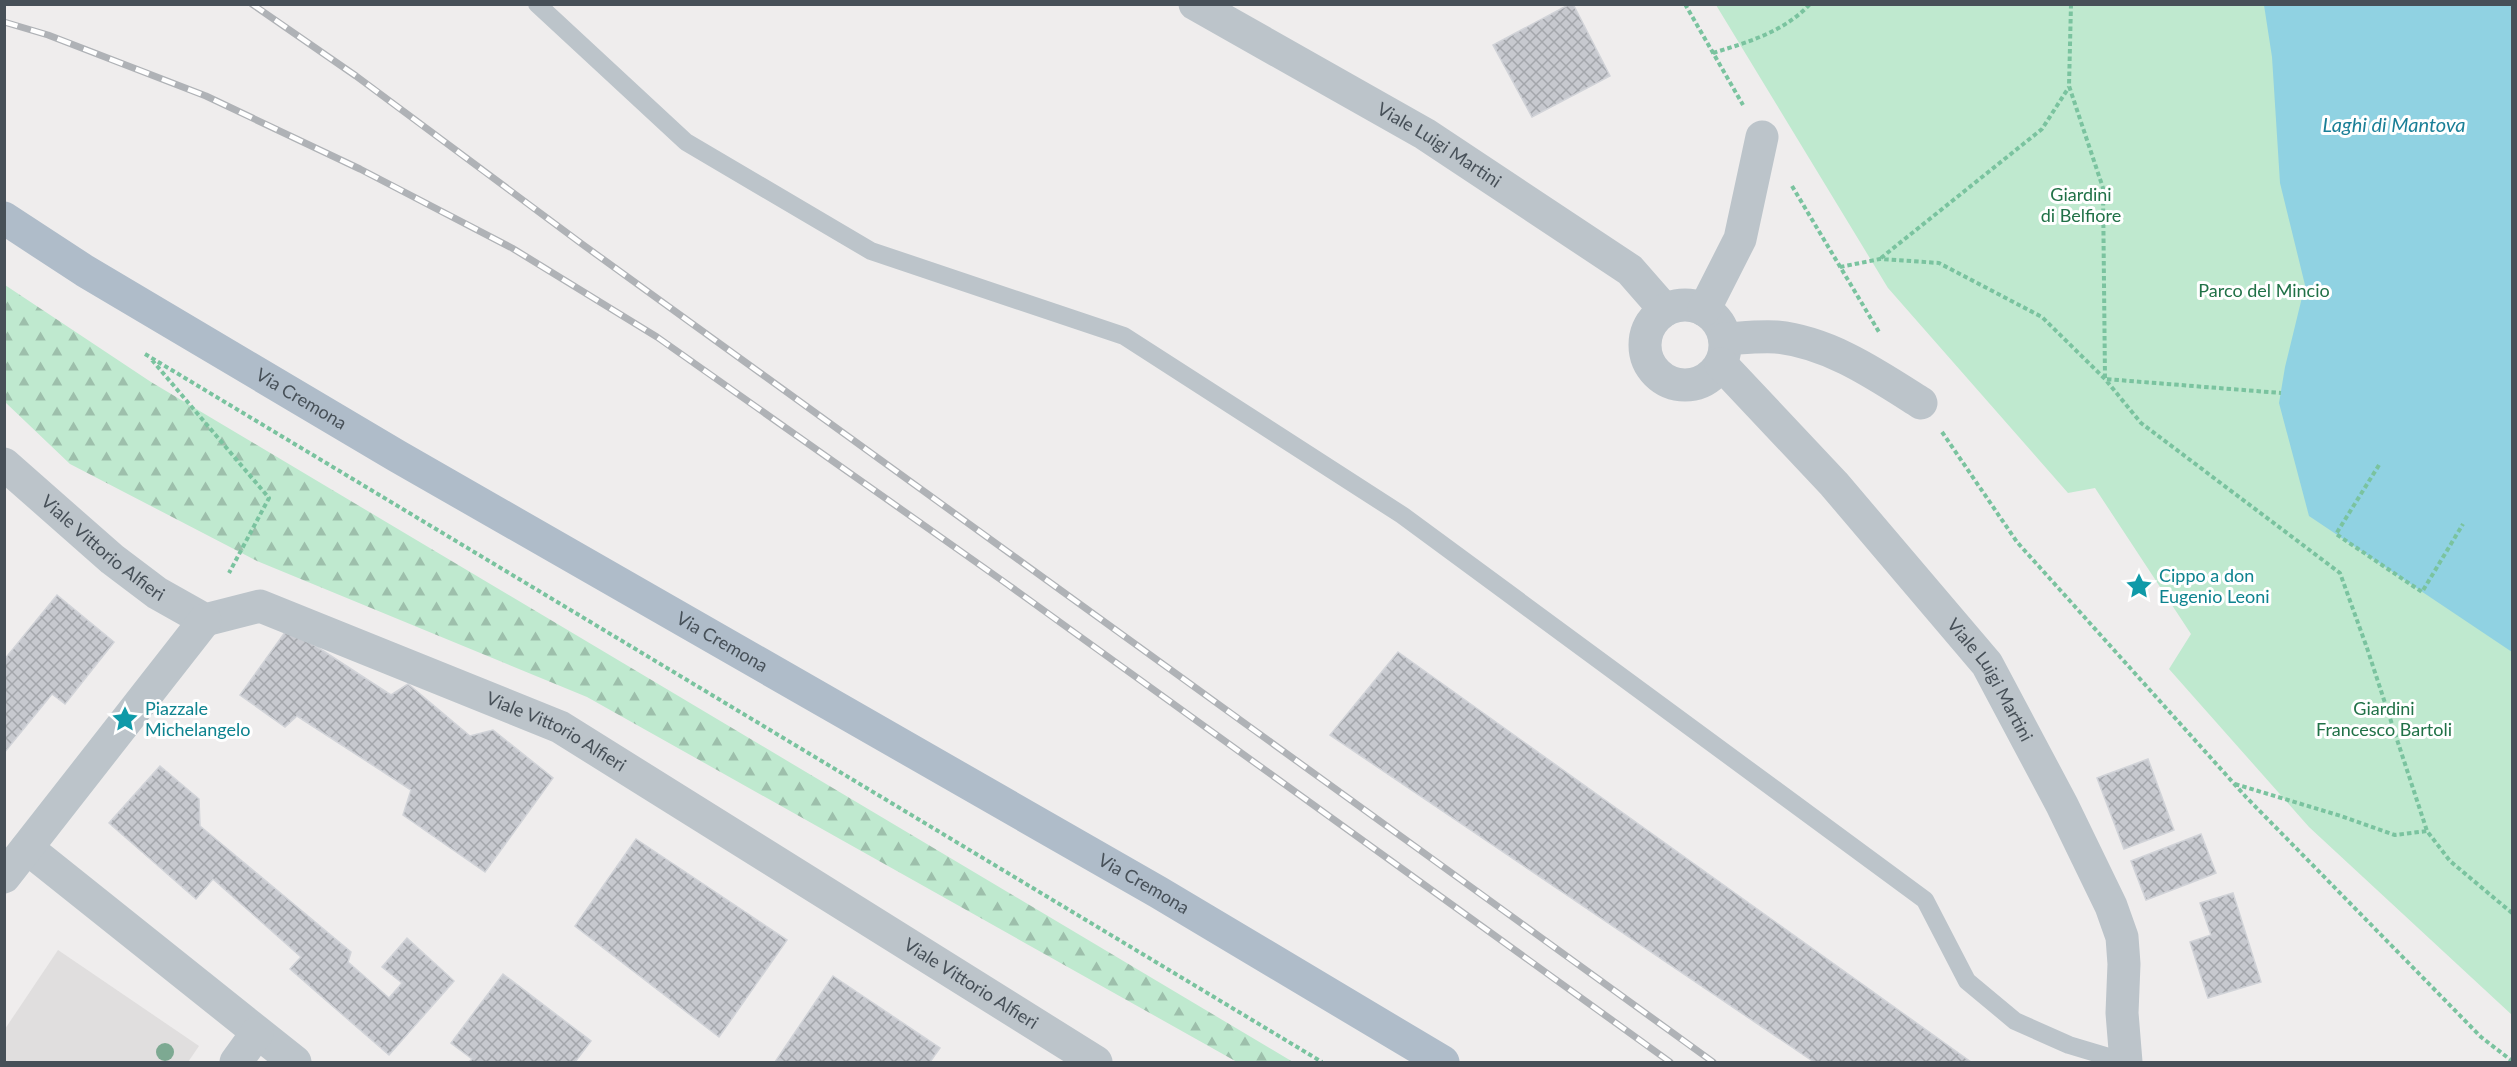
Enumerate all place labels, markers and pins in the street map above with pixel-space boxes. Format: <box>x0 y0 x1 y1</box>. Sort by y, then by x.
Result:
place label: Cippo a don Eugenio Leoni <box>2159 564 2270 607</box>
place icon: Cippo a don Eugenio Leoni <box>2124 571 2154 601</box>
place label: Piazzale Michelangelo <box>145 697 250 740</box>
place icon: Piazzale Michelangelo <box>110 704 140 734</box>

